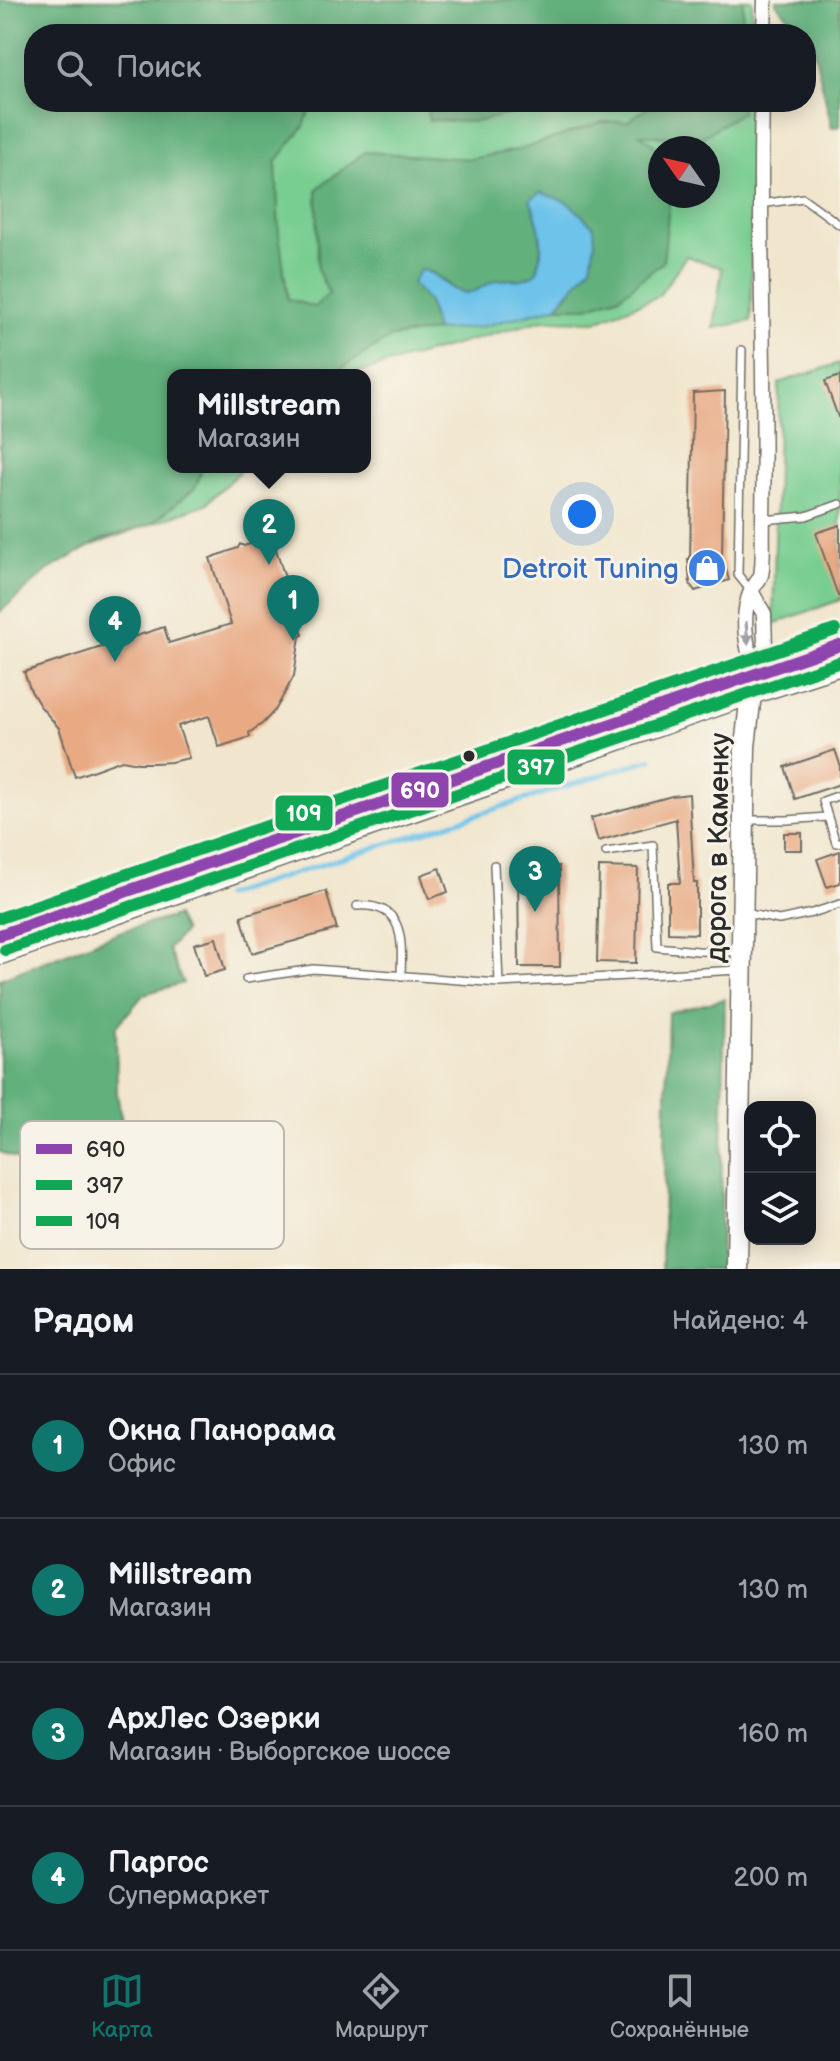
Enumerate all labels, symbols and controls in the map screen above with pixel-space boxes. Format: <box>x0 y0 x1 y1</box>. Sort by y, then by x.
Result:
search box <box>24 24 816 112</box>
icon: search <box>52 46 96 90</box>
text: Поиск <box>116 50 202 86</box>
north arrow <box>648 136 720 208</box>
popup <box>167 369 371 473</box>
text: Millstream <box>197 388 341 424</box>
text: Магазин <box>197 424 301 455</box>
your location <box>562 494 602 534</box>
pin: 2 <box>243 499 295 565</box>
shop icon: Detroit Tuning <box>686 547 728 589</box>
place label: Detroit Tuning <box>502 553 679 586</box>
pin: 1 <box>267 575 319 641</box>
pin: 4 <box>89 596 141 662</box>
one-way arrow <box>740 621 753 646</box>
street label: дорога в Каменку <box>700 732 737 964</box>
unlabelled marker <box>461 748 477 764</box>
line badge: 397 <box>506 748 566 786</box>
text: 397 <box>517 755 555 782</box>
line badge: 690 <box>390 771 450 809</box>
text: 690 <box>400 778 440 805</box>
line badge: 109 <box>274 794 334 832</box>
text: 109 <box>286 801 322 828</box>
pin: 3 <box>509 846 561 912</box>
map controls <box>744 1101 816 1245</box>
button: locate <box>744 1101 816 1173</box>
legend <box>20 1121 284 1249</box>
text: 690 <box>86 1137 125 1164</box>
text: 397 <box>86 1173 123 1200</box>
button: layers <box>744 1173 816 1245</box>
text: 109 <box>86 1209 120 1236</box>
text: Рядом <box>32 1301 134 1342</box>
text: Найдено: 4 <box>672 1306 808 1337</box>
text: Окна Панорама <box>108 1413 335 1449</box>
text: 1 <box>53 1431 63 1462</box>
text: 130 m <box>738 1431 808 1462</box>
text: Офис <box>108 1449 176 1480</box>
text: Millstream <box>108 1557 252 1593</box>
text: 2 <box>50 1575 66 1606</box>
text: 130 m <box>738 1575 808 1606</box>
text: Магазин <box>108 1593 212 1624</box>
text: АрхЛес Озерки <box>108 1701 321 1737</box>
text: 3 <box>50 1719 66 1750</box>
text: 160 m <box>738 1719 808 1750</box>
text: Магазин · Выборгское шоссе <box>108 1737 451 1768</box>
text: Паргос <box>108 1845 209 1881</box>
text: 4 <box>50 1863 66 1894</box>
text: 200 m <box>734 1863 808 1894</box>
text: Супермаркет <box>108 1881 269 1912</box>
tab: Карта <box>91 1969 153 2044</box>
tab: Маршрут <box>335 1969 428 2044</box>
tab: Сохранённые <box>610 1969 749 2044</box>

